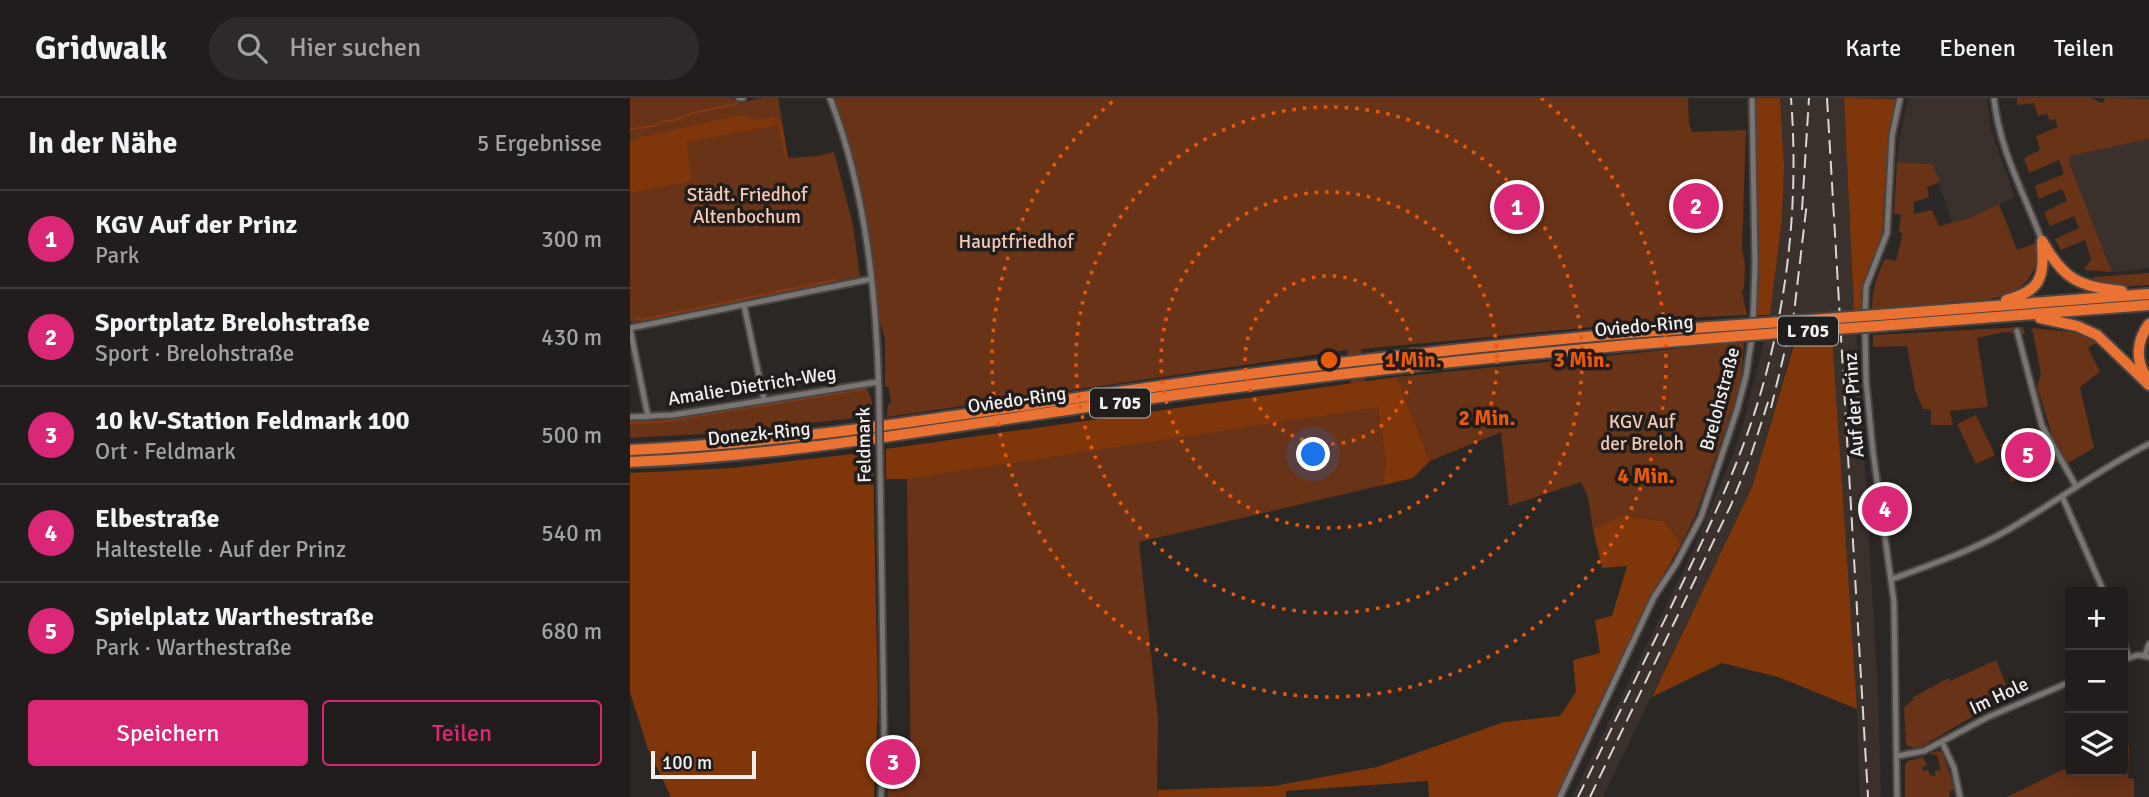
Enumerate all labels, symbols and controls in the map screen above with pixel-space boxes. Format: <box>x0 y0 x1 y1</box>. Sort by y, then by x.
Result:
search box <box>209 17 699 80</box>
text: Gridwalk <box>35 28 167 69</box>
icon: search <box>233 29 271 67</box>
text: Hier suchen <box>289 32 421 64</box>
text: Karte <box>1845 33 1901 63</box>
text: Ebenen <box>1939 33 2016 63</box>
text: Teilen <box>2054 33 2114 63</box>
text: In der Nähe <box>28 125 177 162</box>
text: 5 Ergebnisse <box>477 129 602 158</box>
pin: 2 <box>1673 180 1719 232</box>
pin: 1 <box>1494 181 1540 233</box>
park label: Städt. Friedhof Altenbochum <box>687 183 809 229</box>
text: KGV Auf der Prinz <box>95 209 297 241</box>
text: 1 <box>45 225 57 254</box>
text: 300 m <box>541 225 602 254</box>
park label: Hauptfriedhof <box>958 230 1075 254</box>
text: Park <box>95 241 139 270</box>
text: Sportplatz Brelohstraße <box>95 307 370 339</box>
street label: Oviedo-Ring <box>1594 310 1694 342</box>
road number: L 705 <box>1778 316 1838 345</box>
text: 2 <box>45 323 57 352</box>
text: 430 m <box>541 323 602 352</box>
text: Sport · Brelohstraße <box>95 339 294 368</box>
street label: Brelohstraße <box>1695 345 1745 453</box>
text: 1 Min. <box>1384 347 1442 373</box>
text: 3 Min. <box>1553 347 1611 373</box>
centre of rings <box>1317 348 1341 372</box>
street label: Auf der Prinz <box>1838 352 1870 458</box>
street label: Amalie-Dietrich-Weg <box>666 361 838 411</box>
street label: Oviedo-Ring <box>966 381 1068 419</box>
road number: L 705 <box>1090 388 1150 418</box>
text: 10 kV-Station Feldmark 100 <box>95 405 410 437</box>
text: 2 Min. <box>1458 405 1516 431</box>
street label: Feldmark <box>851 406 877 483</box>
park label: KGV Auf der Breloh <box>1600 410 1684 456</box>
street label: Donezk-Ring <box>706 417 812 451</box>
text: 3 <box>45 421 57 450</box>
text: 500 m <box>541 421 602 450</box>
pin: 5 <box>2005 429 2051 481</box>
text: Ort · Feldmark <box>95 437 236 466</box>
your location <box>1296 437 1330 471</box>
text: 4 Min. <box>1617 463 1675 489</box>
pin: 4 <box>1862 483 1908 535</box>
text: Elbestraße <box>95 503 220 535</box>
text: 4 <box>45 519 57 548</box>
text: 540 m <box>541 519 602 548</box>
text: Haltestelle · Auf der Prinz <box>95 535 346 564</box>
map controls <box>2065 587 2128 776</box>
button: + <box>2065 587 2128 650</box>
text: Spielplatz Warthestraße <box>95 601 374 633</box>
text: 5 <box>45 617 57 646</box>
text: 680 m <box>541 617 602 646</box>
text: Park · Warthestraße <box>95 633 292 662</box>
button: − <box>2065 650 2128 713</box>
street label: Im Hole <box>1966 672 2032 720</box>
button: Speichern <box>28 700 308 766</box>
button: Teilen <box>322 700 602 766</box>
button: layers <box>2065 713 2128 776</box>
pin: 3 <box>870 736 916 788</box>
scale bar <box>651 748 756 780</box>
text: 100 m <box>662 751 712 775</box>

